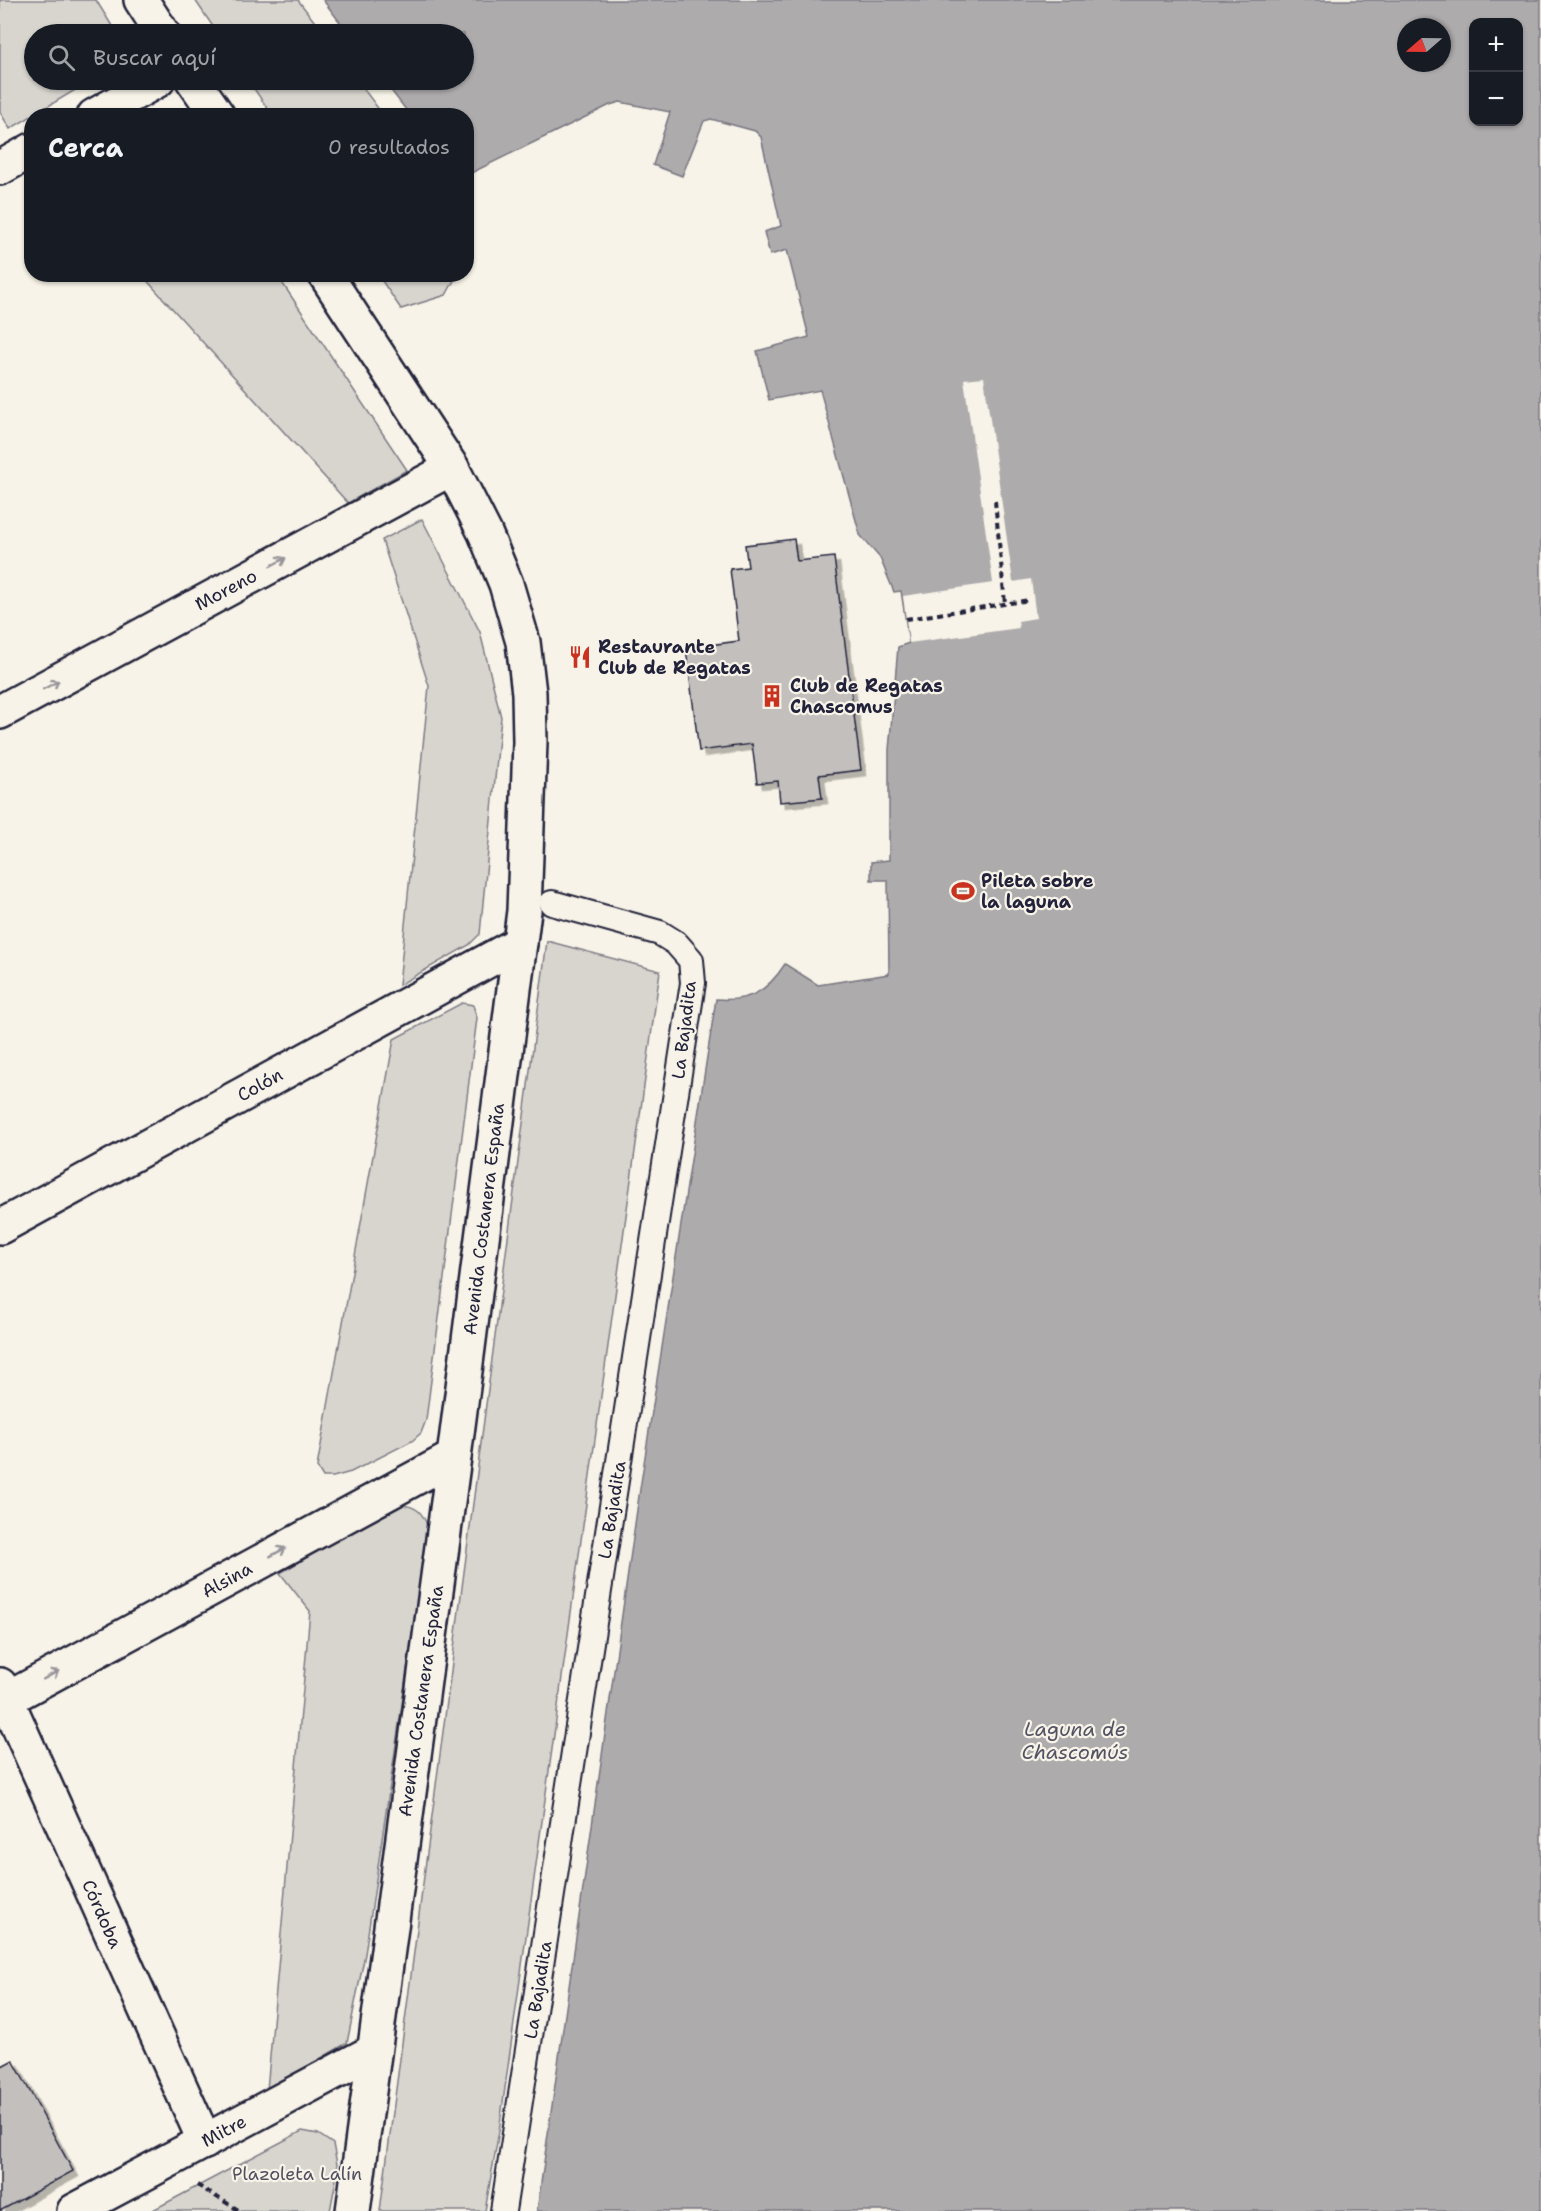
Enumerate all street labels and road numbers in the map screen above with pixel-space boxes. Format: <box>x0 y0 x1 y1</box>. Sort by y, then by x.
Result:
street label: Moreno <box>191 564 261 616</box>
street label: La Bajadita <box>666 979 702 1081</box>
street label: Colón <box>233 1063 287 1107</box>
street label: Avenida Costanera España <box>458 1102 510 1336</box>
street label: La Bajadita <box>592 1459 632 1561</box>
street label: Alsina <box>198 1556 256 1604</box>
street label: Avenida Costanera España <box>393 1584 449 1818</box>
street label: Córdoba <box>76 1876 128 1952</box>
street label: La Bajadita <box>518 1939 558 2041</box>
street label: Mitre <box>197 2109 251 2153</box>

